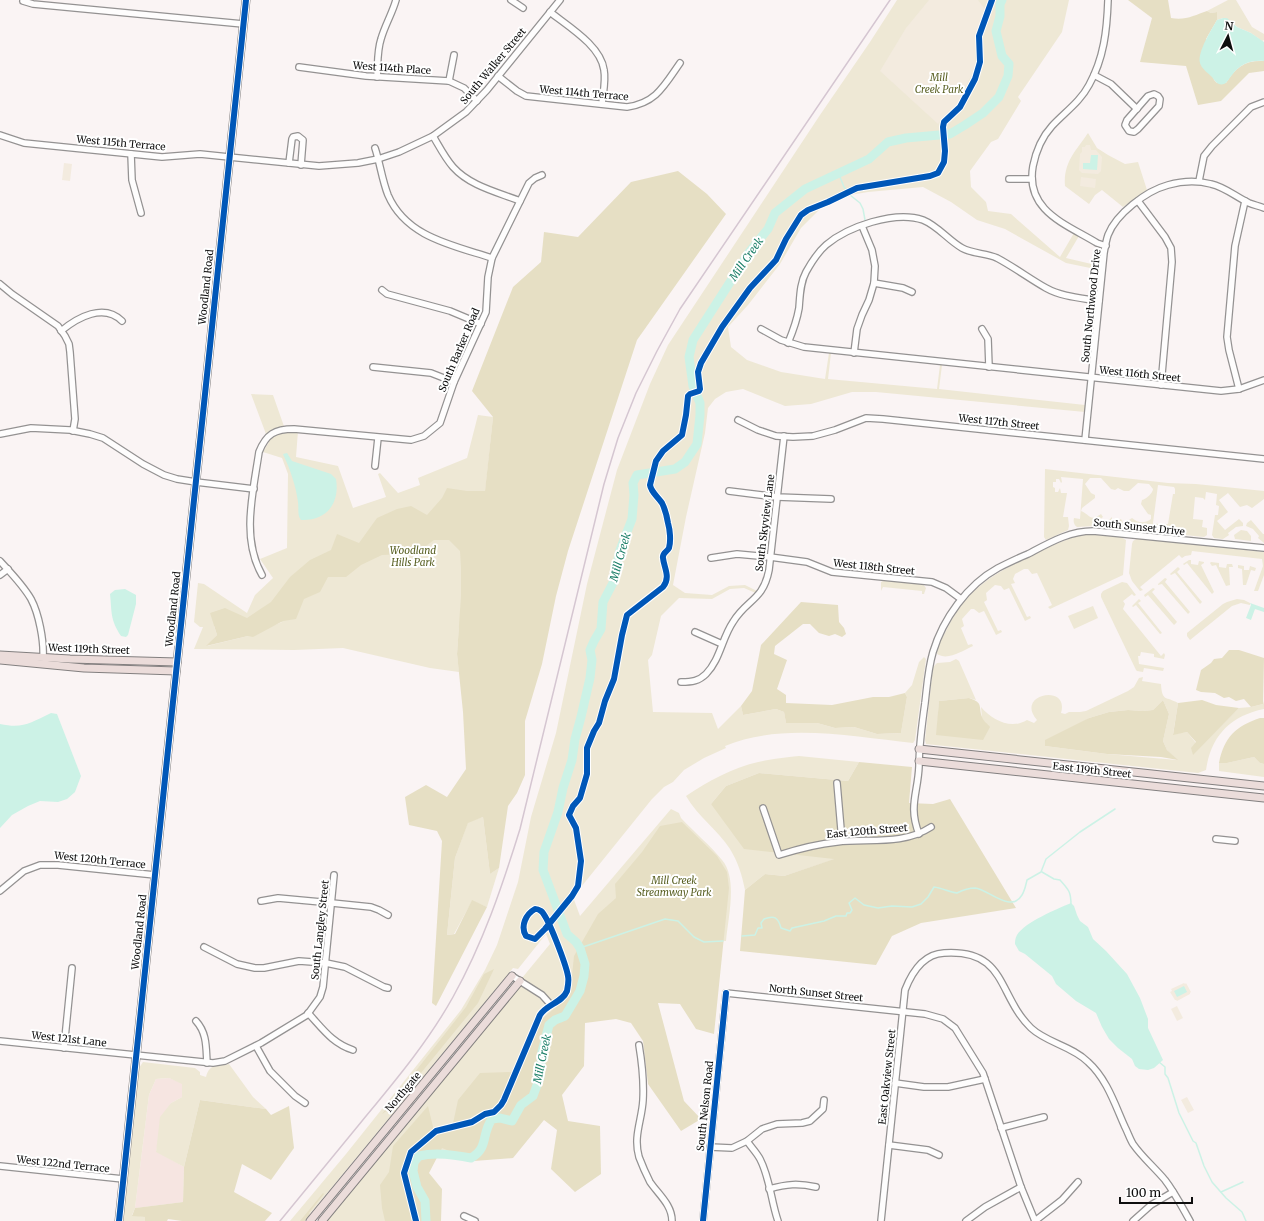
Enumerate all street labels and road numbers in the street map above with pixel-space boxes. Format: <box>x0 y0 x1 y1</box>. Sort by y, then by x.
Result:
street label: South Walker Street <box>457 25 529 107</box>
street label: West 114th Place <box>352 59 431 77</box>
street label: West 114th Terrace <box>538 83 629 103</box>
street label: West 115th Terrace <box>75 133 166 153</box>
street label: Woodland Road <box>195 249 216 326</box>
street label: South Northwood Drive <box>1079 249 1103 363</box>
street label: South Barker Road <box>435 306 483 394</box>
street label: West 116th Street <box>1098 363 1181 385</box>
street label: West 117th Street <box>957 411 1040 433</box>
street label: South Skyview Lane <box>753 474 777 572</box>
street label: South Sunset Drive <box>1093 516 1185 538</box>
street label: West 118th Street <box>832 556 915 578</box>
street label: Woodland Road <box>162 571 183 648</box>
street label: West 119th Street <box>47 641 130 657</box>
street label: East 119th Street <box>1052 759 1132 781</box>
street label: East 120th Street <box>826 821 908 841</box>
street label: West 120th Terrace <box>53 849 146 871</box>
street label: South Langley Street <box>308 879 332 981</box>
street label: Woodland Road <box>128 894 149 971</box>
street label: North Sunset Street <box>768 982 864 1004</box>
street label: West 121st Lane <box>30 1028 107 1049</box>
street label: East Oakview Street <box>876 1029 898 1125</box>
street label: South Nelson Road <box>694 1060 716 1152</box>
street label: Northgate <box>382 1069 424 1115</box>
street label: West 122nd Terrace <box>15 1153 110 1175</box>

